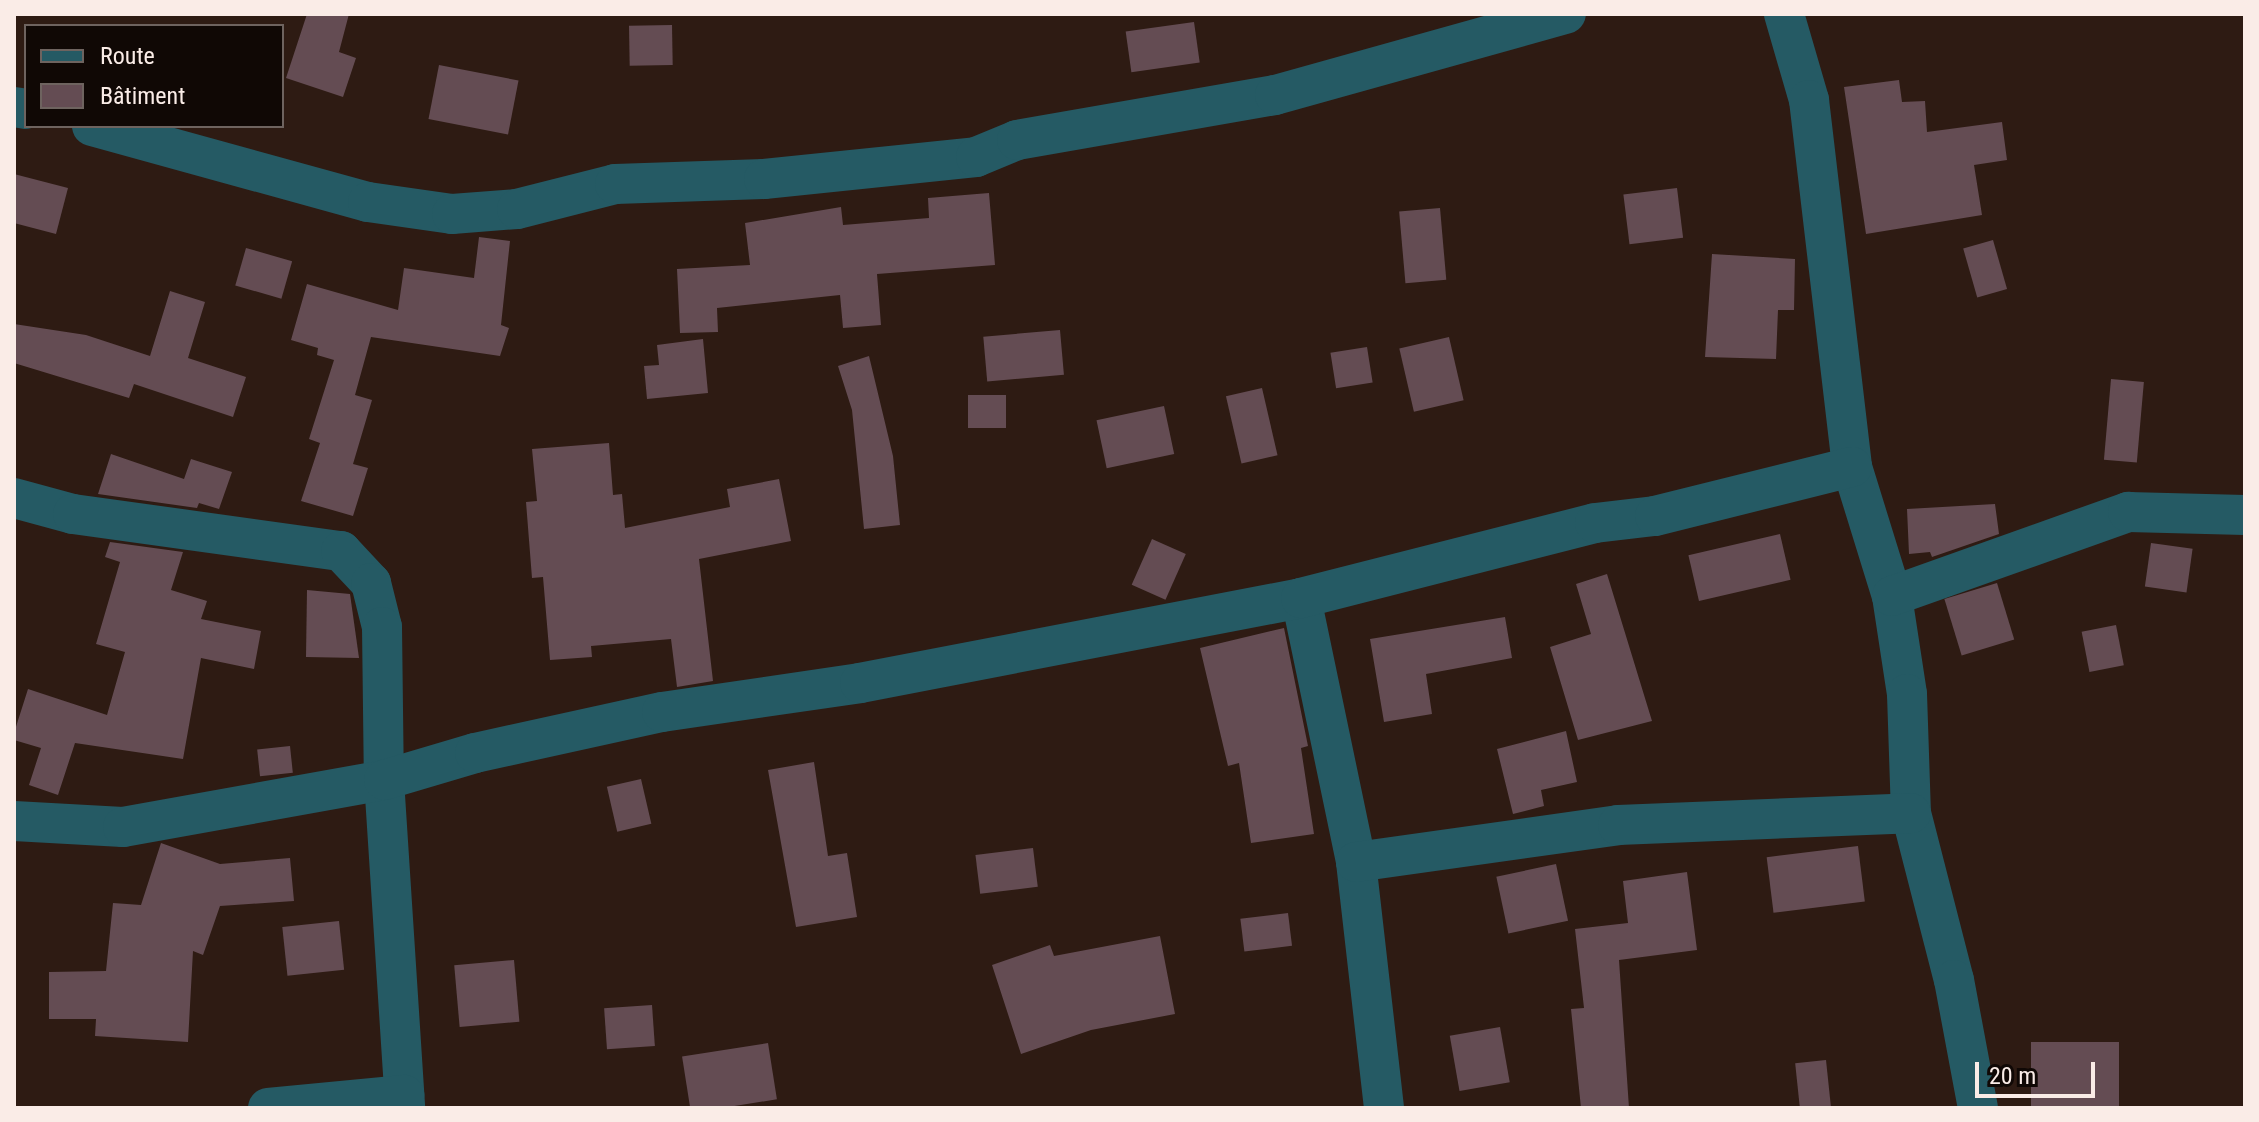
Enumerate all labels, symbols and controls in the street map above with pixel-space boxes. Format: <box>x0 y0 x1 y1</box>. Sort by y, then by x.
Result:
legend <box>24 24 284 128</box>
text: Route <box>100 42 155 70</box>
text: Bâtiment <box>100 82 185 110</box>
scale bar <box>1979 1046 2099 1096</box>
text: 20 m <box>1989 1062 2036 1090</box>

